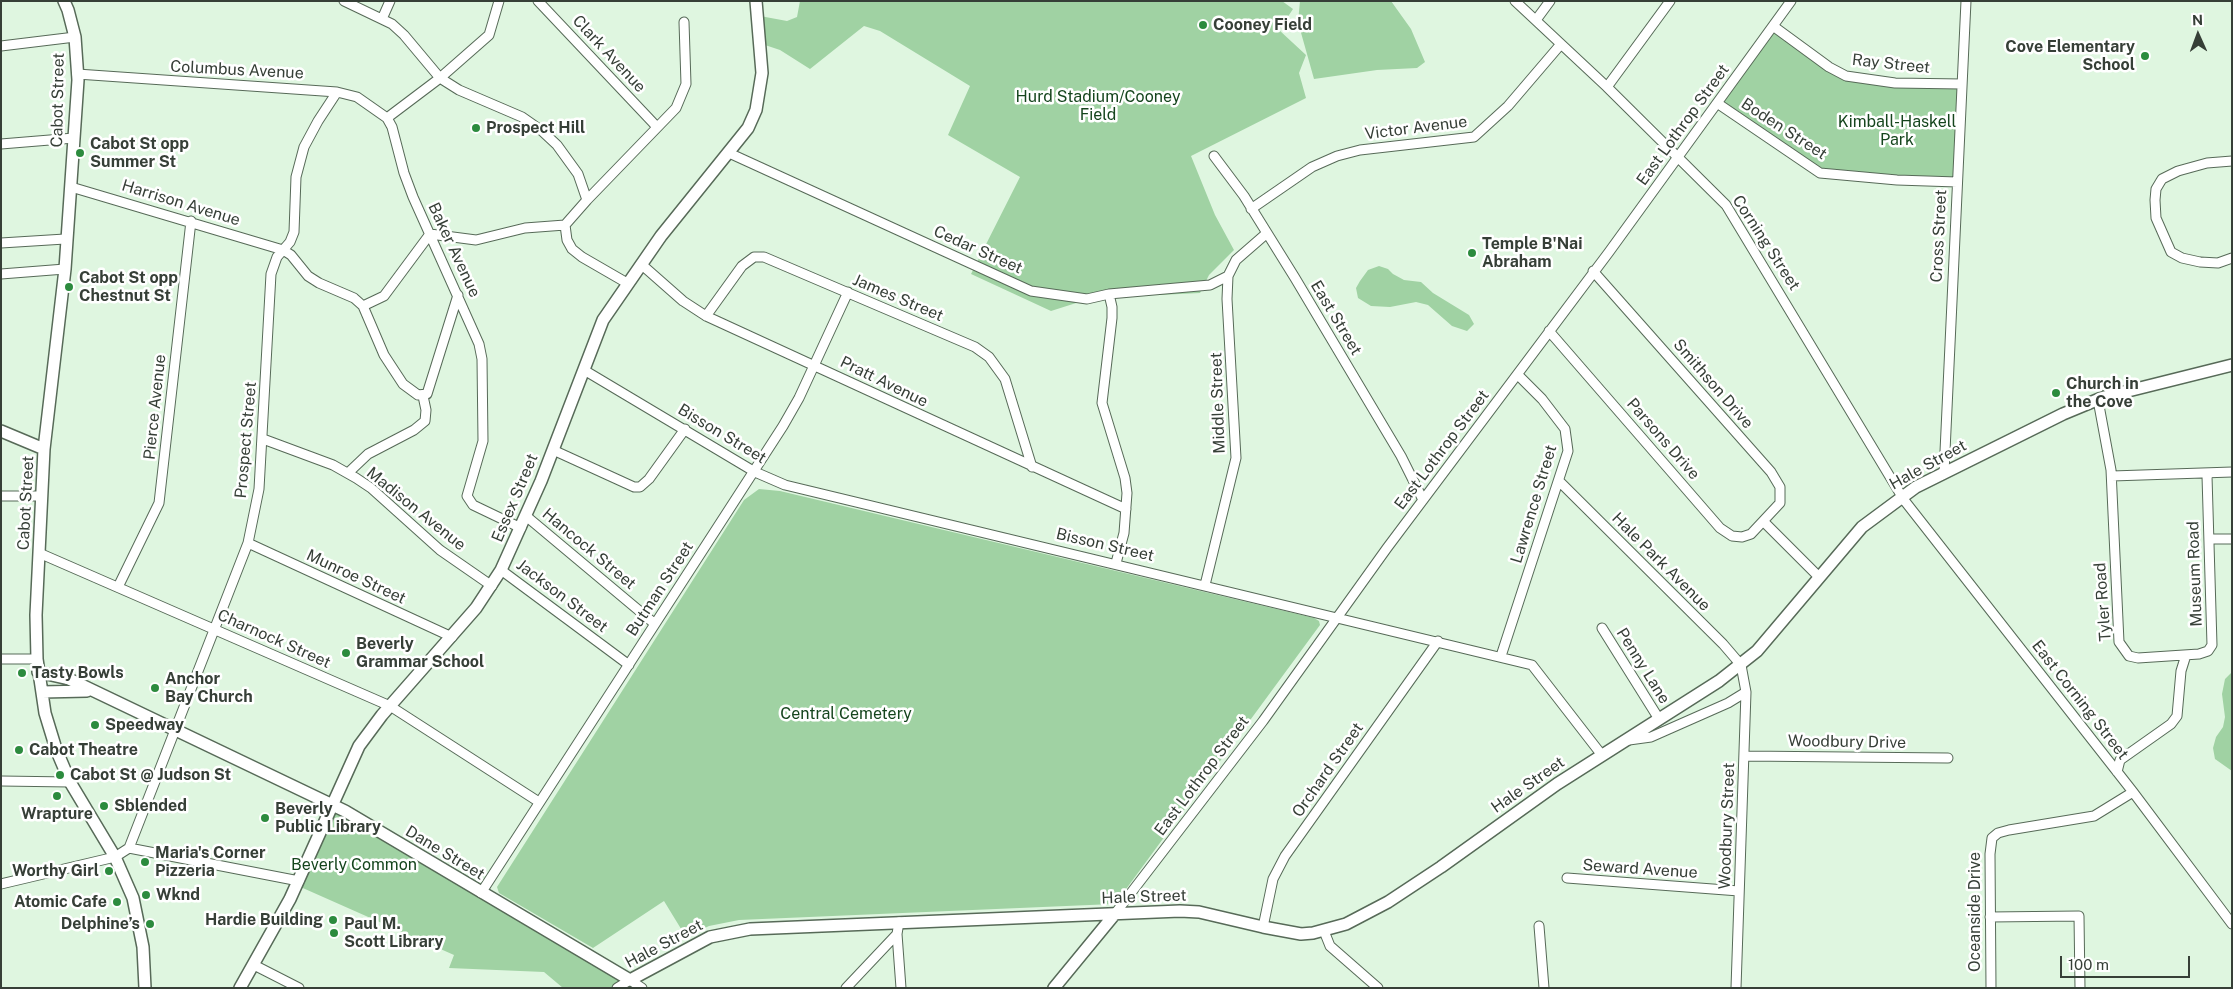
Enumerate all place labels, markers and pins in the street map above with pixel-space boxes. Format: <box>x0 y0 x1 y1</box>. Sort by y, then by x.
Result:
place label: Cooney Field <box>1213 15 1312 35</box>
marker: Cooney Field <box>1197 19 1209 31</box>
place label: Cove Elementary School <box>2005 37 2135 75</box>
marker: Cove Elementary School <box>2139 50 2151 62</box>
place label: Prospect Hill <box>486 118 585 138</box>
marker: Prospect Hill <box>470 122 482 134</box>
place label: Cabot St opp Summer St <box>90 134 189 172</box>
marker: Cabot St opp Summer St <box>74 147 86 159</box>
place label: Temple B'Nai Abraham <box>1482 234 1582 272</box>
marker: Temple B'Nai Abraham <box>1466 247 1478 259</box>
place label: Cabot St opp Chestnut St <box>79 268 178 306</box>
marker: Cabot St opp Chestnut St <box>63 281 75 293</box>
place label: Church in the Cove <box>2066 374 2139 412</box>
marker: Church in the Cove <box>2050 387 2062 399</box>
place label: Beverly Grammar School <box>356 634 484 672</box>
marker: Beverly Grammar School <box>340 647 352 659</box>
place label: Tasty Bowls <box>32 663 124 683</box>
marker: Tasty Bowls <box>16 667 28 679</box>
place label: Anchor Bay Church <box>165 669 253 707</box>
marker: Anchor Bay Church <box>149 682 161 694</box>
place label: Speedway <box>105 715 184 735</box>
marker: Speedway <box>89 719 101 731</box>
place label: Cabot Theatre <box>29 740 138 760</box>
marker: Cabot Theatre <box>13 744 25 756</box>
place label: Cabot St @ Judson St <box>70 765 231 785</box>
marker: Cabot St @ Judson St <box>54 769 66 781</box>
marker: Wrapture <box>51 790 63 802</box>
place label: Sblended <box>114 796 187 816</box>
place label: Beverly Public Library <box>275 799 381 837</box>
marker: Sblended <box>98 800 110 812</box>
place label: Wrapture <box>21 804 93 824</box>
marker: Beverly Public Library <box>259 812 271 824</box>
place label: Maria's Corner Pizzeria <box>155 843 266 881</box>
marker: Maria's Corner Pizzeria <box>139 856 151 868</box>
place label: Worthy Girl <box>12 861 99 881</box>
marker: Worthy Girl <box>103 865 115 877</box>
place label: Wknd <box>156 885 200 905</box>
marker: Wknd <box>140 889 152 901</box>
place label: Atomic Cafe <box>14 892 107 912</box>
marker: Atomic Cafe <box>111 896 123 908</box>
place label: Hardie Building <box>205 910 323 930</box>
place label: Delphine’s <box>61 914 140 934</box>
marker: Hardie Building <box>327 914 339 926</box>
place label: Paul M. Scott Library <box>344 914 444 952</box>
marker: Delphine’s <box>144 918 156 930</box>
marker: Paul M. Scott Library <box>328 927 340 939</box>

